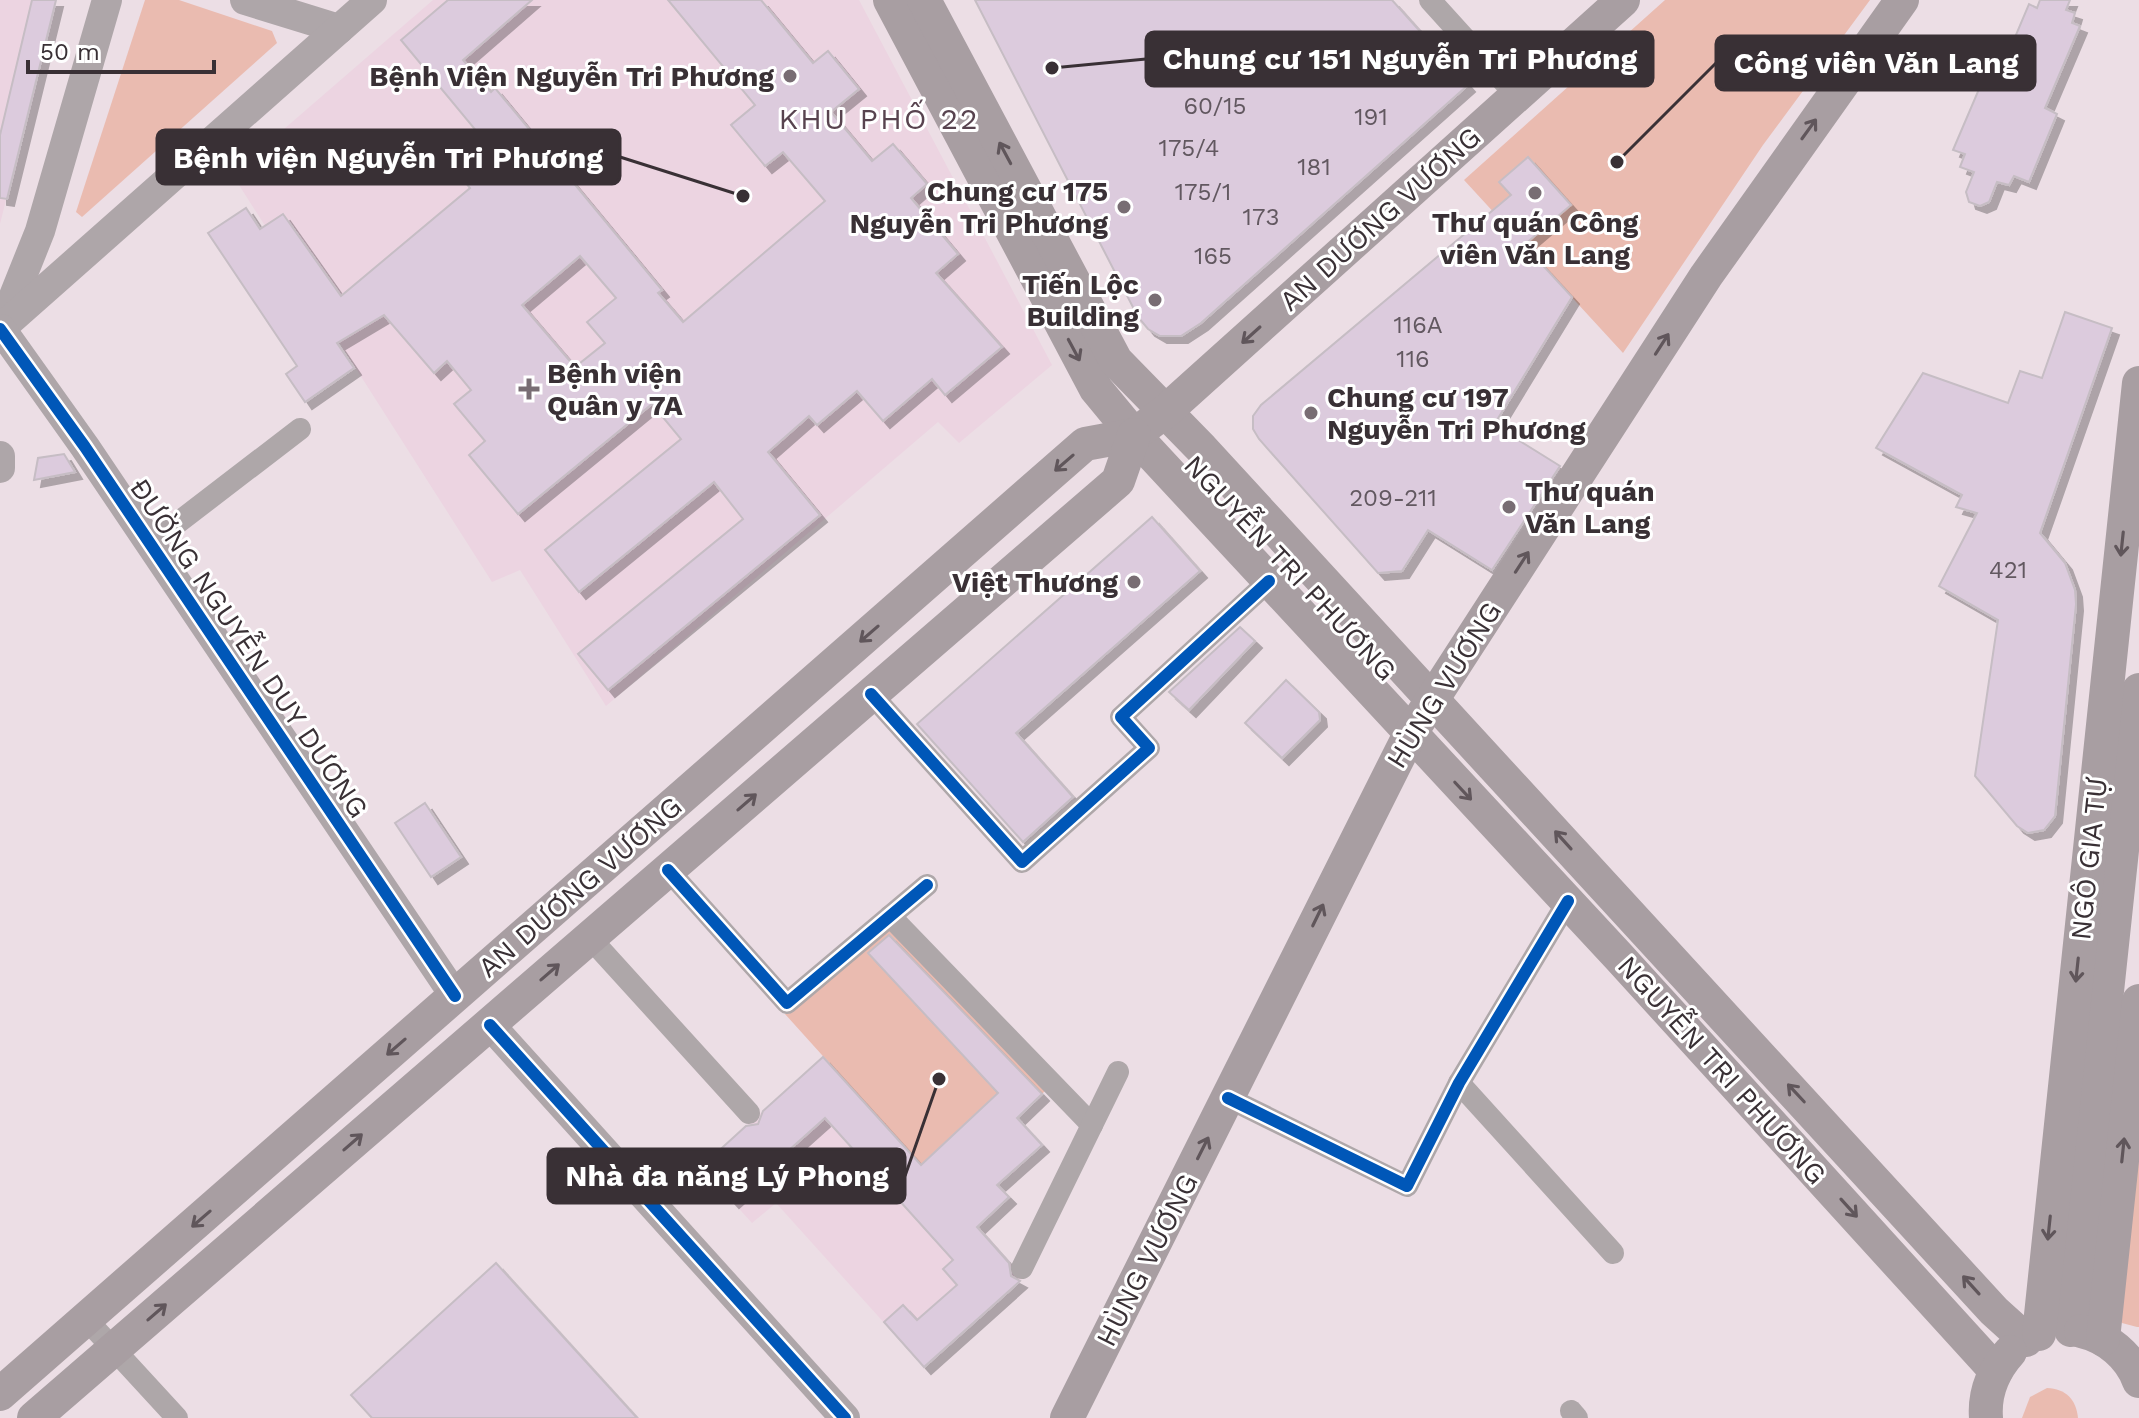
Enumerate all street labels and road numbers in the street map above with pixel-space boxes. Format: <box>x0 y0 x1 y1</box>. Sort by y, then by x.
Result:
street label: AN DƯƠNG VƯƠNG <box>1273 120 1487 318</box>
street label: NGUYỄN TRI PHƯƠNG <box>1177 446 1405 687</box>
street label: ĐƯỜNG NGUYỄN DUY DƯƠNG <box>123 470 378 824</box>
street label: HÙNG VƯƠNG <box>1380 596 1508 774</box>
street label: NGÔ GIA TỰ <box>2064 775 2114 942</box>
street label: AN DƯƠNG VƯƠNG <box>472 790 688 984</box>
street label: NGUYỄN TRI PHƯƠNG <box>1611 947 1835 1191</box>
street label: HÙNG VƯƠNG <box>1089 1168 1205 1352</box>

